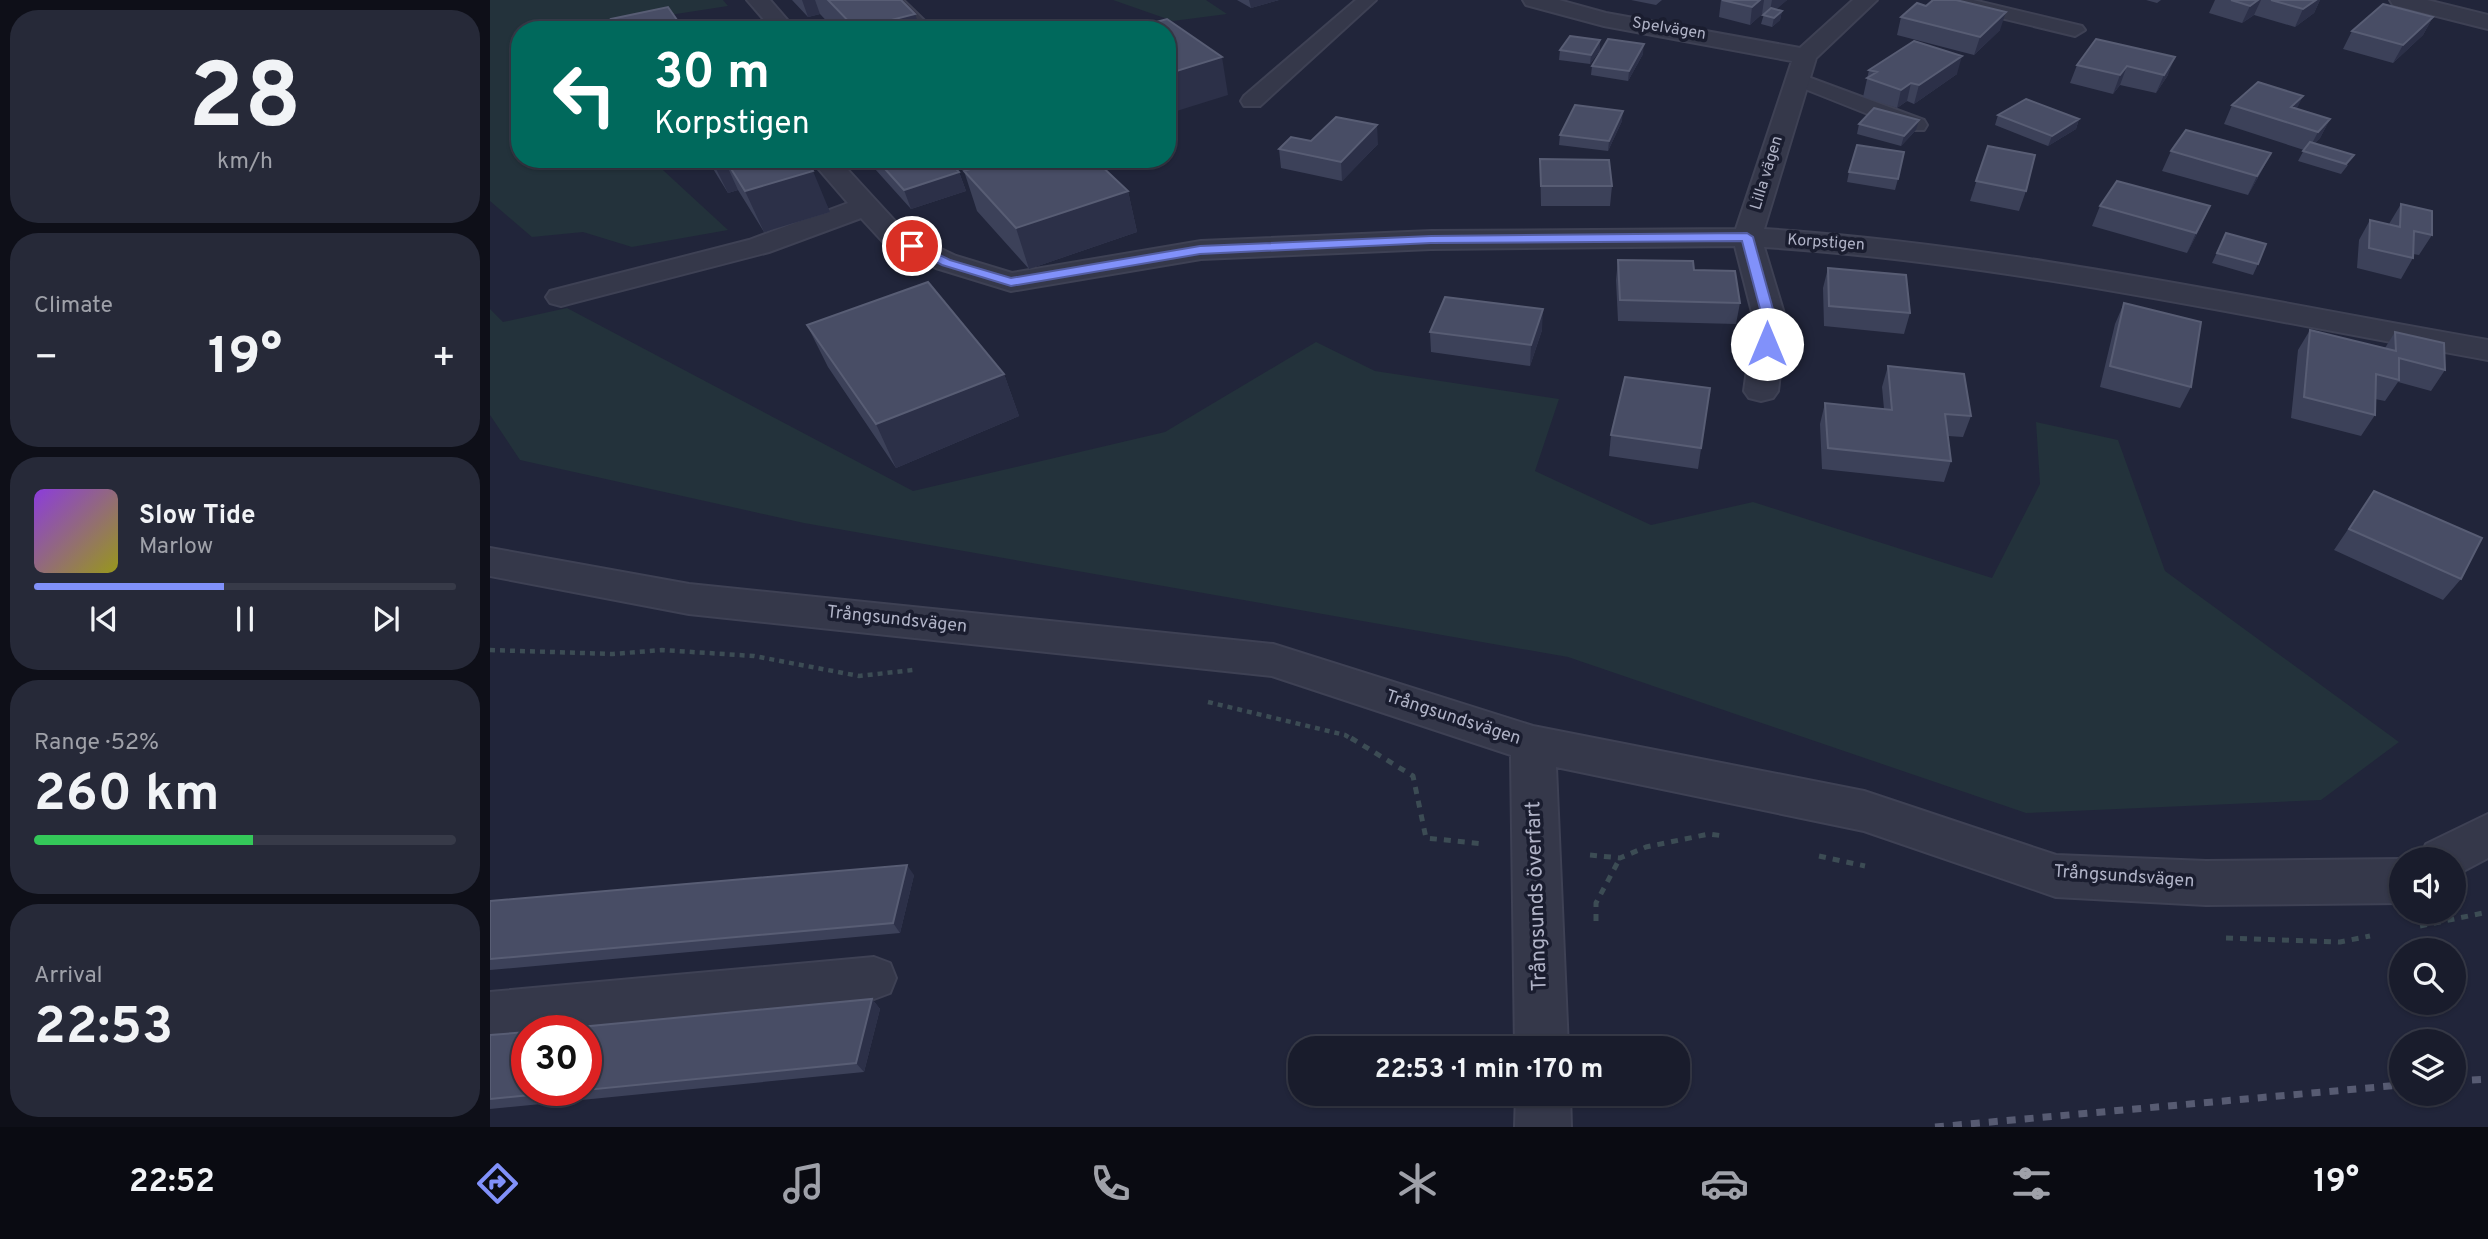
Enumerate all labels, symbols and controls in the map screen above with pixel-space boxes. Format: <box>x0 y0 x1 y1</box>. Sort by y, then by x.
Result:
street label: Spelvägen <box>1631 13 1707 45</box>
text: 30 m <box>654 44 770 106</box>
text: 28 <box>189 45 301 160</box>
icon: left <box>539 49 630 140</box>
text: Korpstigen <box>654 105 810 145</box>
street label: Lilla vägen <box>1746 133 1788 213</box>
text: km/h <box>217 148 273 177</box>
pin <box>882 216 942 276</box>
icon: arrive <box>893 227 931 265</box>
street label: Korpstigen <box>1786 230 1866 256</box>
text: Climate <box>34 292 113 321</box>
position arrow <box>1730 307 1804 381</box>
text: 19° <box>208 326 282 392</box>
text: − <box>34 335 59 384</box>
text: + <box>431 335 456 384</box>
text: Slow Tide <box>139 500 256 533</box>
text: Marlow <box>139 533 213 562</box>
icon: previous <box>85 600 123 638</box>
icon: pause <box>226 600 264 638</box>
icon: next <box>367 600 405 638</box>
street label: Trångsundsvägen <box>826 601 968 639</box>
street label: Trångsundsvägen <box>1382 685 1524 751</box>
text: Range · 52% <box>34 729 159 758</box>
text: 260 km <box>34 763 220 829</box>
street label: Trångsunds överfart <box>1520 800 1554 992</box>
map controls <box>2389 847 2466 1106</box>
button: sound <box>2389 847 2466 924</box>
street label: Trångsundsvägen <box>2053 861 2195 893</box>
button: search <box>2389 938 2466 1015</box>
text: Arrival <box>34 962 103 991</box>
text: 22:53 <box>34 996 173 1062</box>
speed limit sign: 30 <box>511 1015 602 1106</box>
button: layers <box>2389 1029 2466 1106</box>
text: 22:53 · 1 min · 170 m <box>1375 1054 1603 1087</box>
icon: directions <box>473 1159 522 1208</box>
icon: music <box>779 1159 828 1208</box>
icon: phone <box>1086 1159 1135 1208</box>
icon: climate <box>1393 1159 1442 1208</box>
icon: car <box>1700 1159 1749 1208</box>
icon: filters <box>2007 1159 2056 1208</box>
text: 22:52 <box>129 1163 215 1203</box>
text: 19° <box>2313 1163 2359 1203</box>

